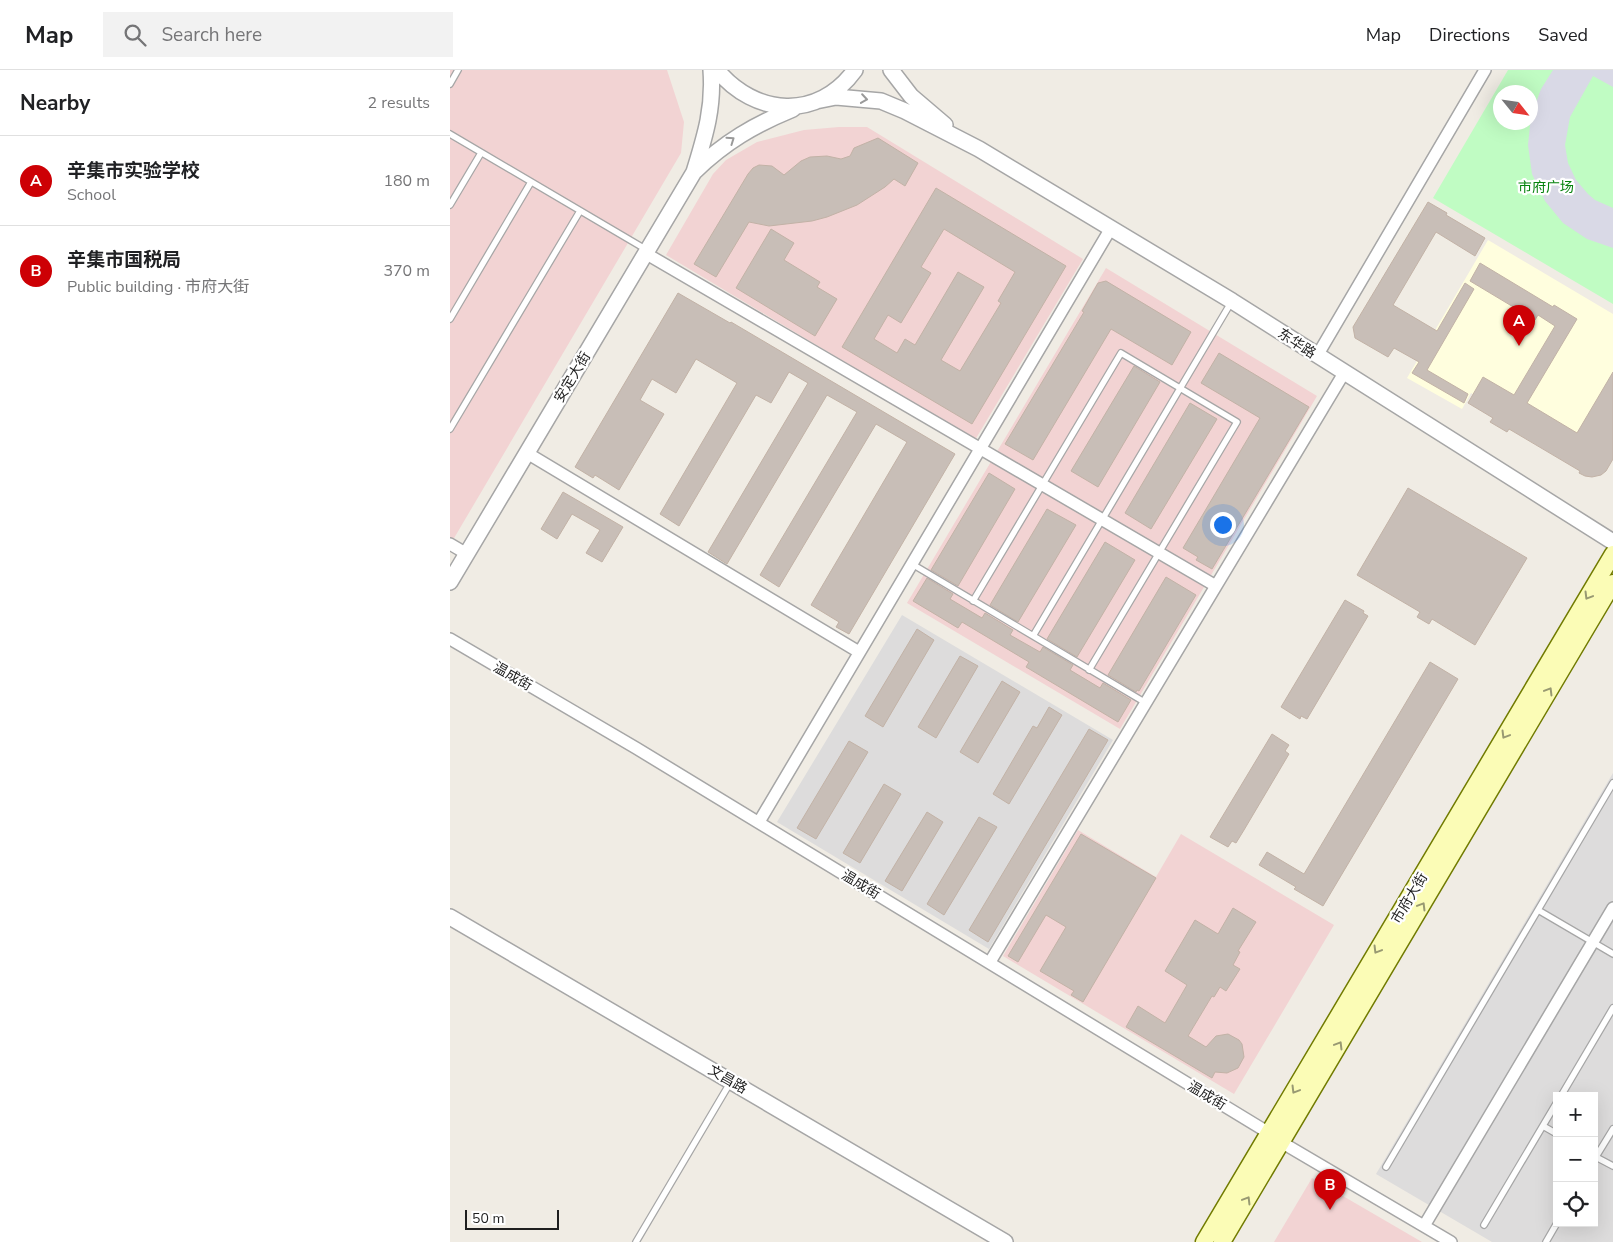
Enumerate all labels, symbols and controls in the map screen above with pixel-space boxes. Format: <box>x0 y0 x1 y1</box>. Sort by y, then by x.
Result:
search box <box>103 12 453 57</box>
text: Map <box>25 19 73 51</box>
icon: search <box>121 21 149 49</box>
text: Search here <box>161 22 262 48</box>
text: Map <box>1366 23 1401 47</box>
text: Directions <box>1429 23 1510 47</box>
text: Saved <box>1538 23 1588 47</box>
north arrow <box>1493 85 1538 130</box>
text: Nearby <box>20 89 90 117</box>
text: 2 results <box>368 92 430 114</box>
one-way arrow <box>861 93 869 104</box>
one-way arrow <box>725 137 735 146</box>
text: 辛集市实验学校 <box>67 158 200 184</box>
text: A <box>30 170 42 192</box>
text: 180 m <box>383 170 430 192</box>
park label: 市府广场 <box>1518 178 1574 197</box>
text: School <box>67 184 116 206</box>
text: 辛集市国税局 <box>67 247 181 273</box>
text: B <box>30 260 42 282</box>
text: 370 m <box>383 260 430 282</box>
text: Public building · 市府大街 <box>67 276 249 298</box>
pin: A <box>1503 305 1535 346</box>
street label: 东华路 <box>1274 324 1320 363</box>
street label: 安定大街 <box>550 348 595 406</box>
your location <box>1210 512 1236 538</box>
one-way arrow <box>1585 590 1595 599</box>
street label: 温成街 <box>490 658 536 695</box>
one-way arrow <box>1543 687 1553 696</box>
one-way arrow <box>1502 730 1512 739</box>
street label: 温成街 <box>838 865 884 903</box>
street label: 市府大街 <box>1387 869 1432 927</box>
one-way arrow <box>1415 902 1425 911</box>
one-way arrow <box>1374 945 1384 954</box>
one-way arrow <box>1332 1042 1342 1051</box>
street label: 文昌路 <box>705 1061 751 1098</box>
street label: 温成街 <box>1184 1076 1230 1114</box>
one-way arrow <box>1291 1085 1301 1094</box>
map controls <box>1553 1092 1598 1227</box>
button: + <box>1553 1092 1598 1137</box>
button: − <box>1553 1137 1598 1182</box>
pin: B <box>1314 1169 1346 1210</box>
button: locate <box>1553 1182 1598 1227</box>
one-way arrow <box>1240 1197 1250 1206</box>
scale bar <box>465 1207 559 1230</box>
text: 50 m <box>472 1209 504 1228</box>

